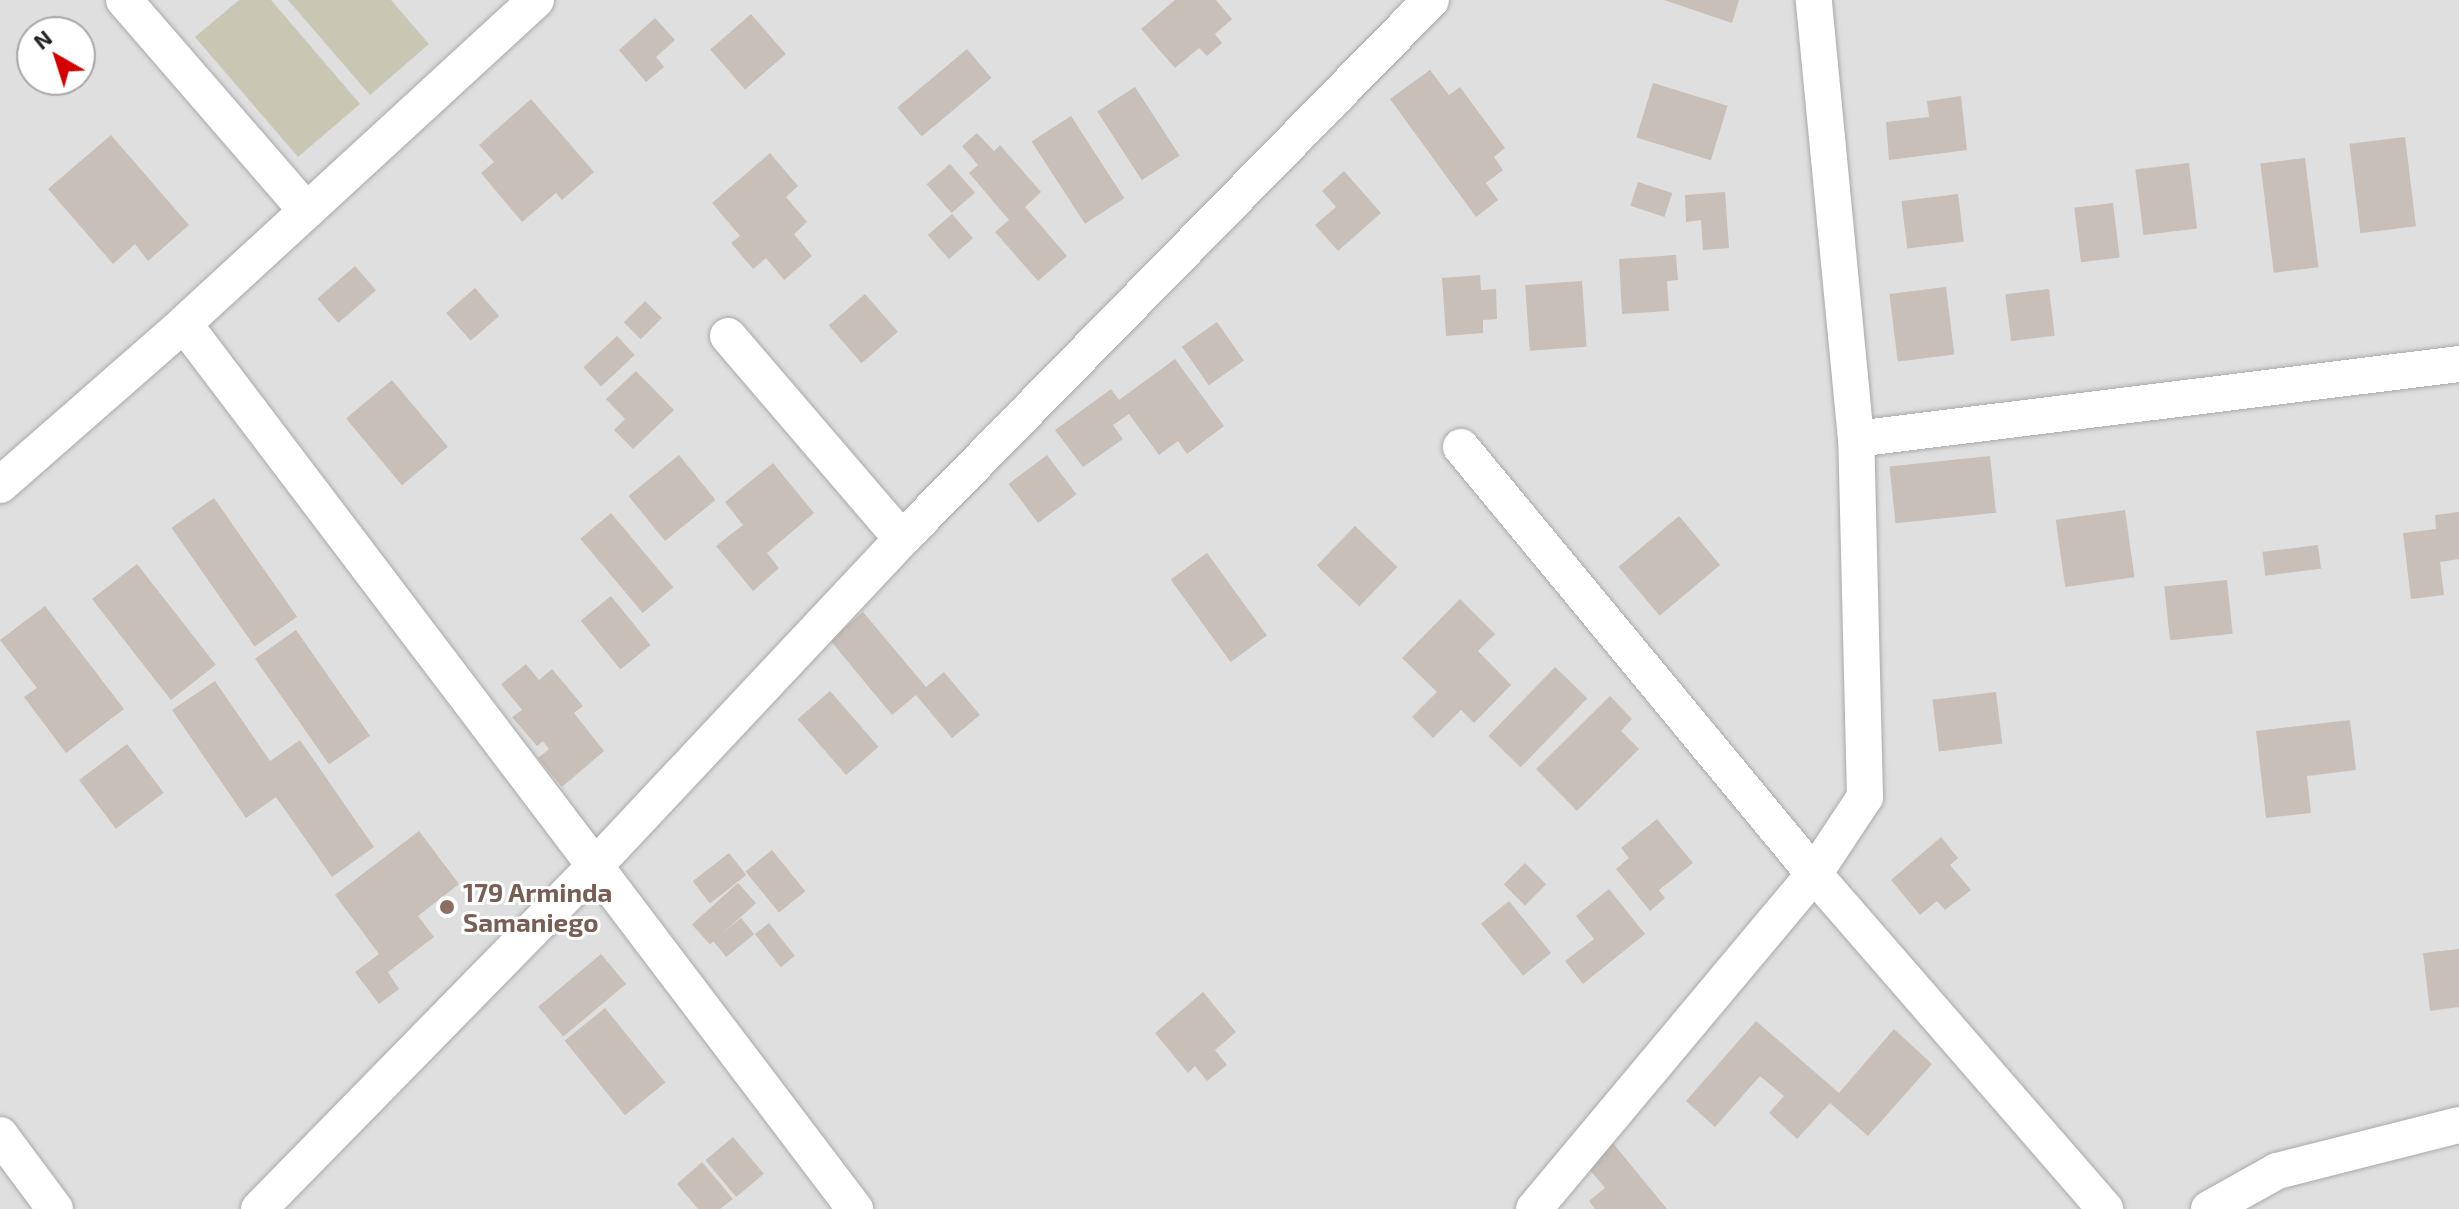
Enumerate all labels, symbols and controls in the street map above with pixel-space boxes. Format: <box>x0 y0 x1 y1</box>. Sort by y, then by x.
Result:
north arrow <box>16 16 96 96</box>
text: N <box>28 24 57 54</box>
place label: 179 Arminda Samaniego <box>463 876 613 938</box>
marker: 179 Arminda Samaniego <box>438 898 456 916</box>

